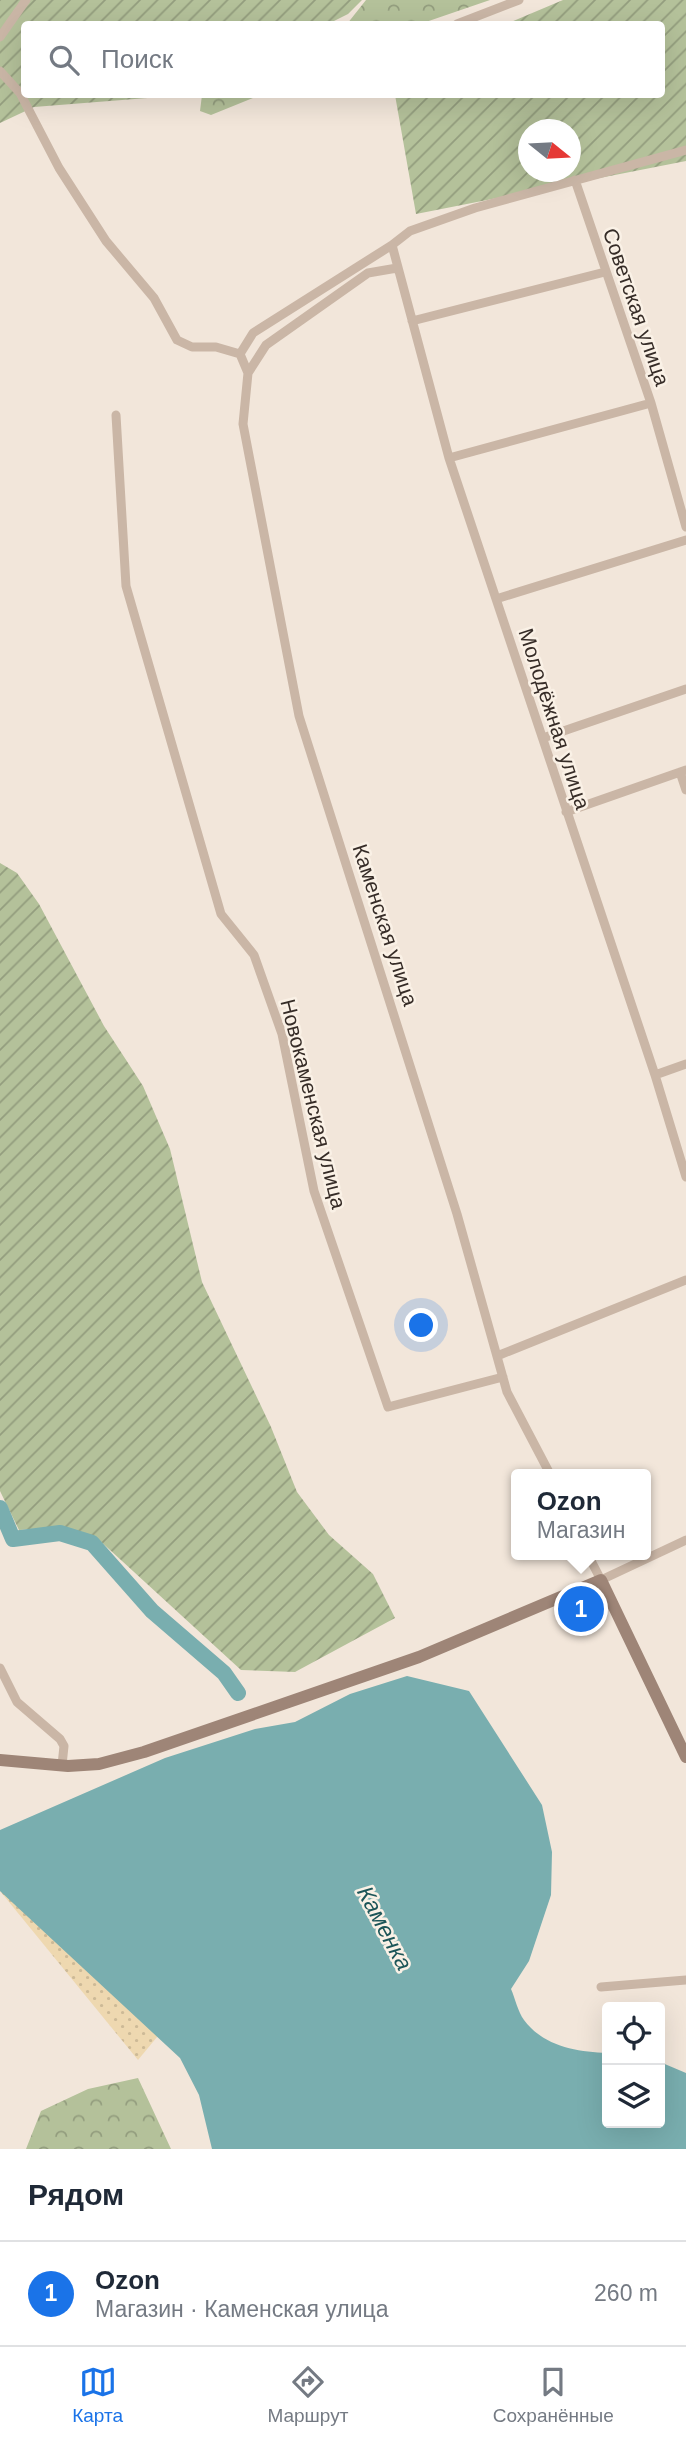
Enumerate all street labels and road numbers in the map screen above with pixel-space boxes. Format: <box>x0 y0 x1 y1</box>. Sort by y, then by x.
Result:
street label: Советская улица <box>599 225 674 389</box>
street label: Молодёжная улица <box>514 625 595 812</box>
street label: Каменская улица <box>349 841 423 1009</box>
street label: Новокаменская улица <box>276 997 351 1211</box>

